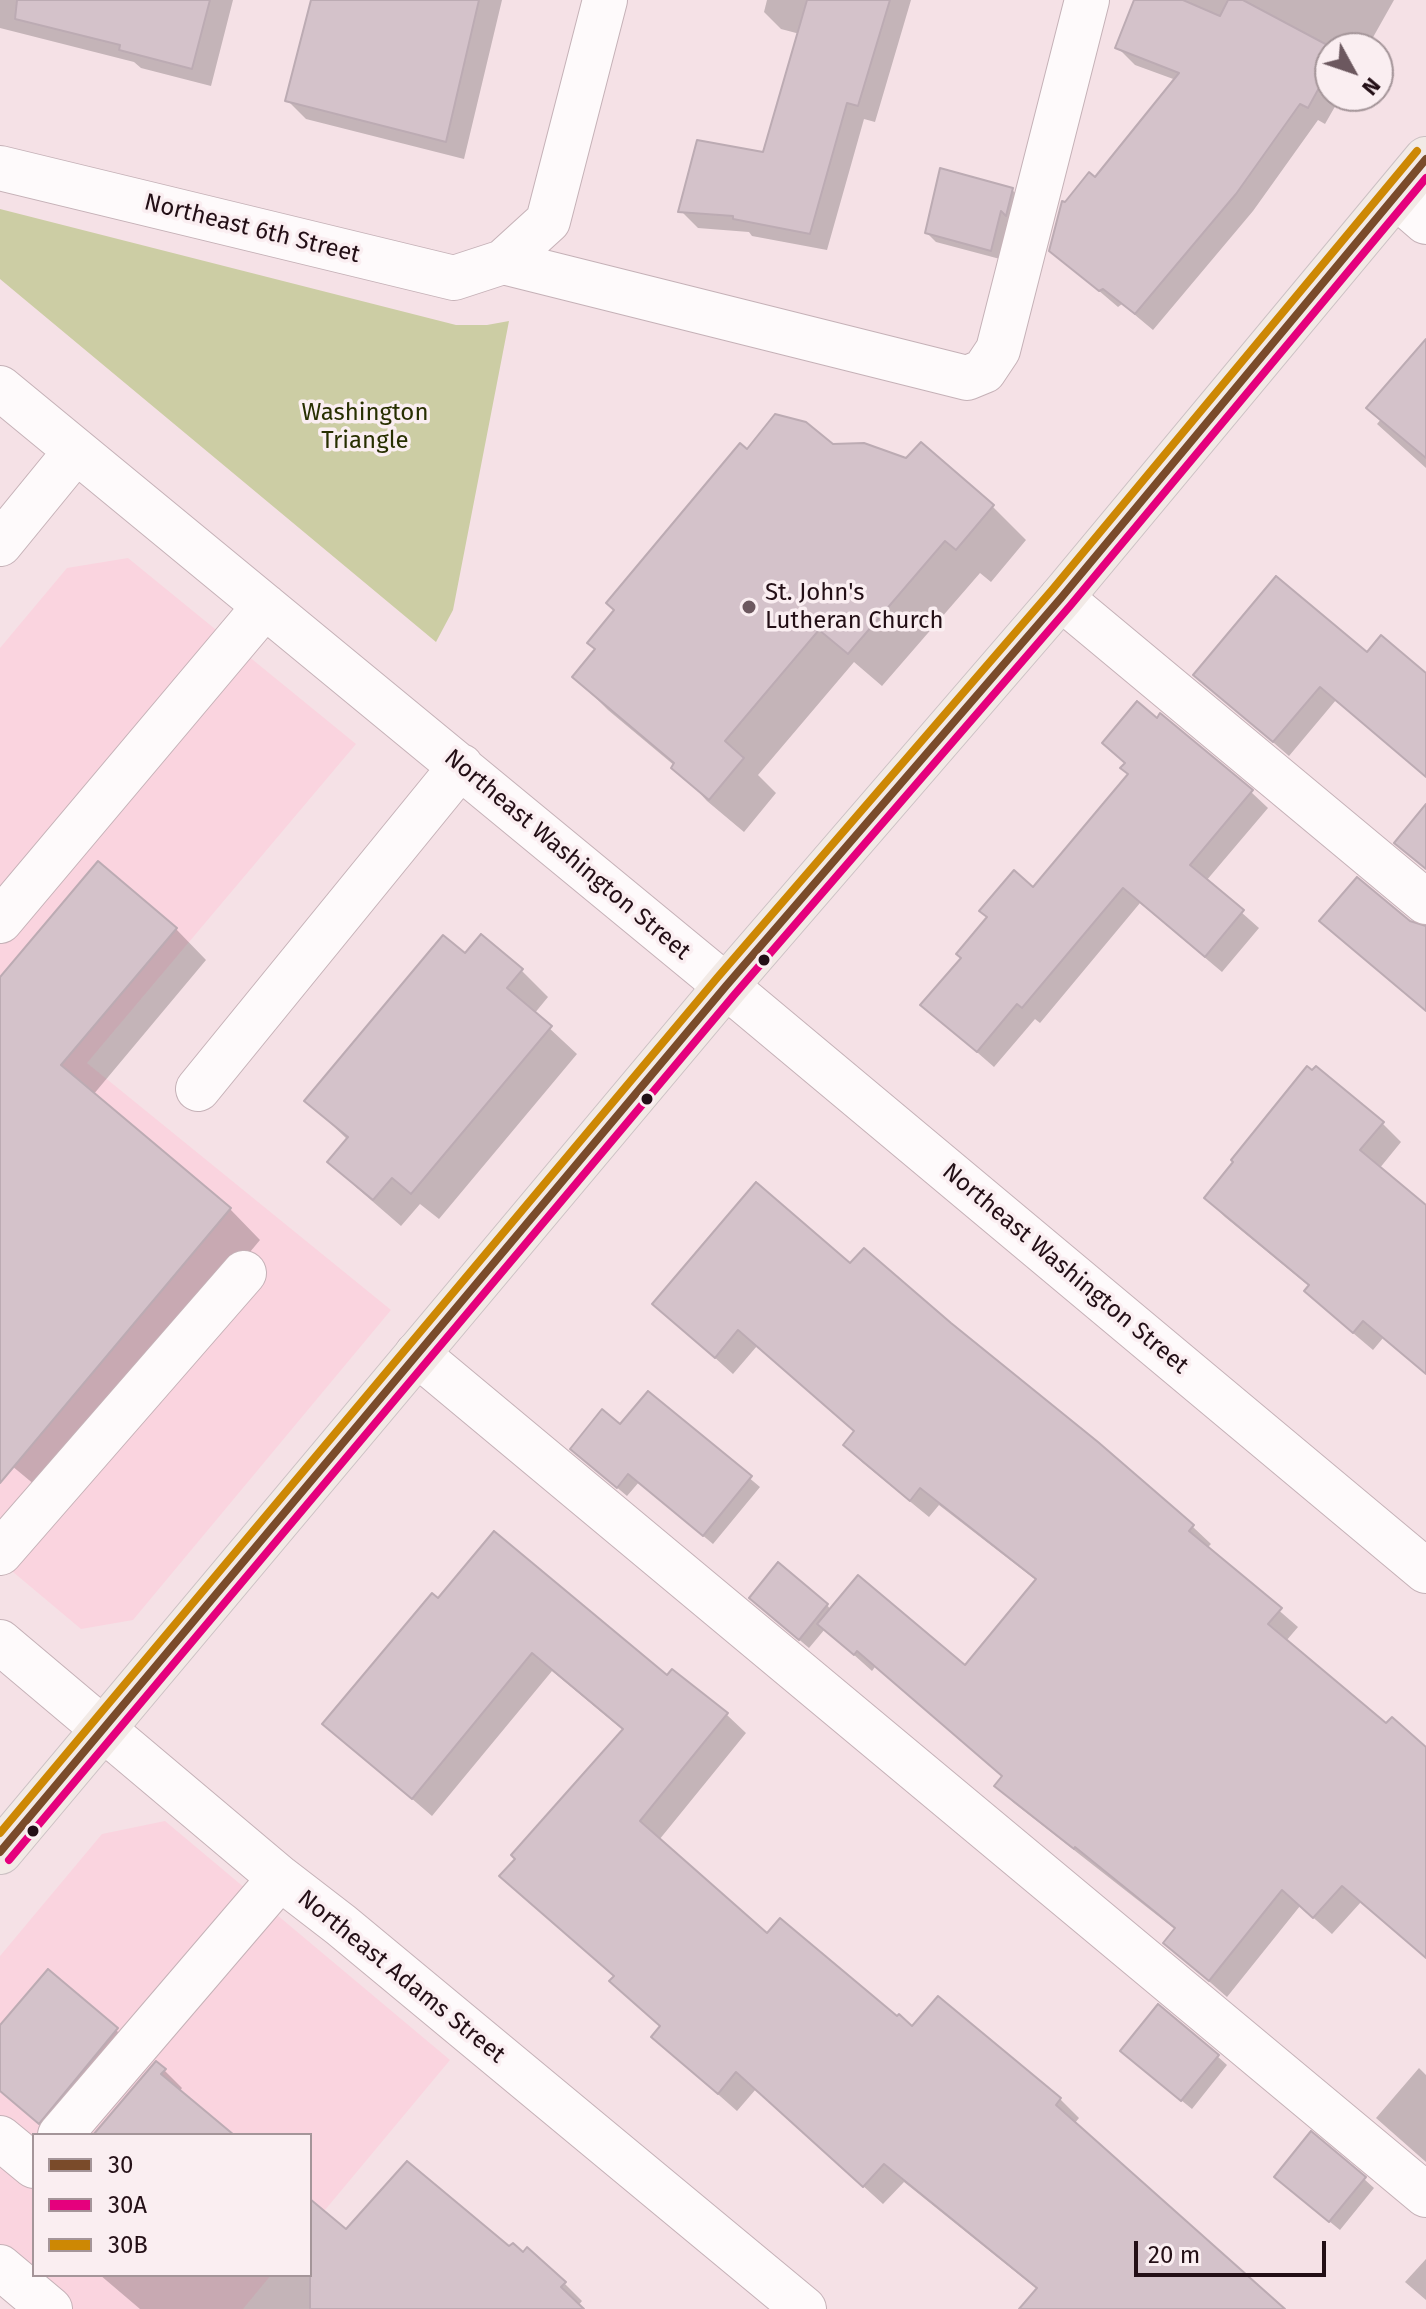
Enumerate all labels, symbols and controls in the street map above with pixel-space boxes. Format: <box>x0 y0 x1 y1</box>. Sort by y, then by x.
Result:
north arrow <box>1314 32 1394 112</box>
text: N <box>1356 72 1386 101</box>
street label: Northeast 6th Street <box>141 188 363 270</box>
park label: Washington Triangle <box>302 399 428 455</box>
place label: St. John's Lutheran Church <box>765 579 944 635</box>
marker: St. John's Lutheran Church <box>740 598 758 616</box>
street label: Northeast Washington Street <box>438 743 696 967</box>
unlabelled marker <box>756 952 772 968</box>
unlabelled marker <box>639 1091 655 1107</box>
street label: Northeast Washington Street <box>936 1157 1194 1381</box>
unlabelled marker <box>25 1823 41 1839</box>
street label: Northeast Adams Street <box>291 1884 511 2070</box>
legend <box>32 2133 312 2277</box>
text: 30 <box>108 2151 133 2179</box>
text: 30A <box>108 2191 147 2219</box>
scale bar <box>1138 2225 1330 2275</box>
text: 30B <box>108 2231 148 2259</box>
text: 20 m <box>1148 2241 1200 2269</box>

